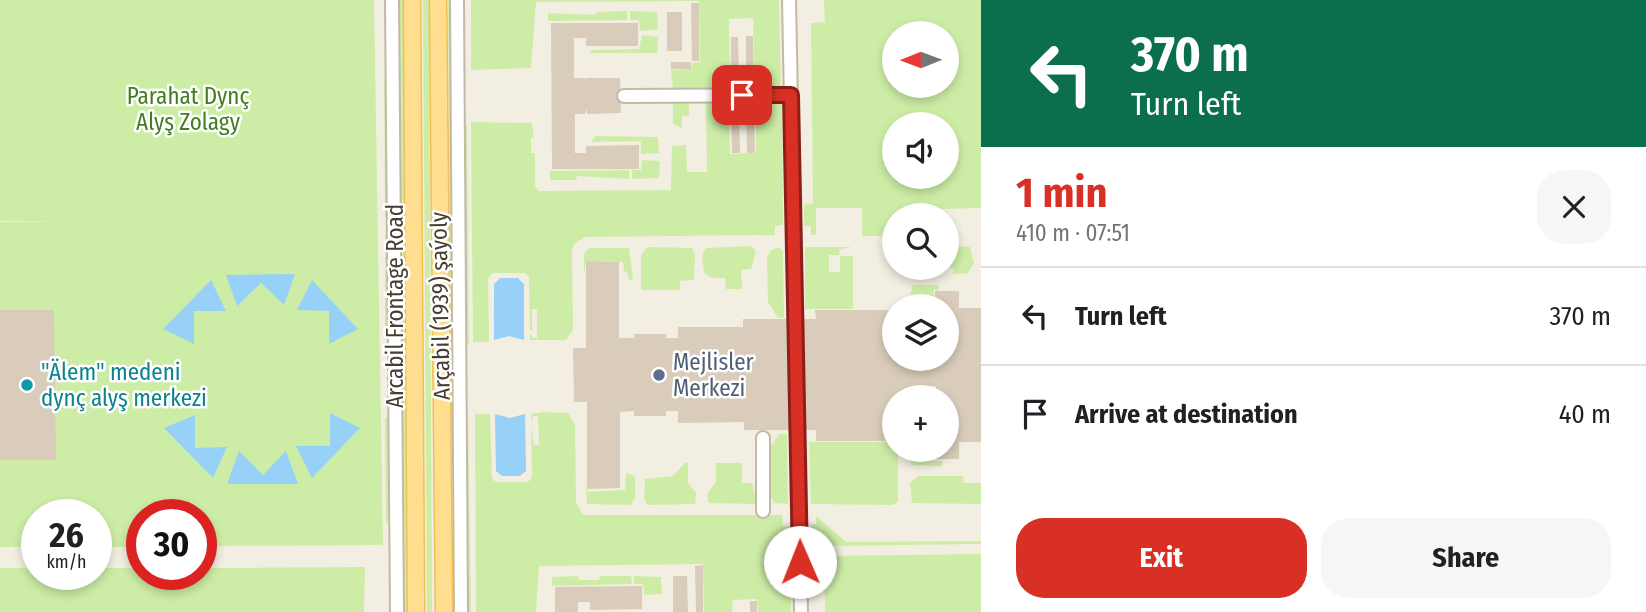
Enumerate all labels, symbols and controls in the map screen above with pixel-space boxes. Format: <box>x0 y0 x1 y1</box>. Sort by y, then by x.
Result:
north arrow <box>882 21 959 98</box>
map controls <box>882 21 959 462</box>
text: 370 m <box>1131 25 1249 84</box>
icon: left <box>1016 28 1107 119</box>
pin <box>712 65 772 125</box>
icon: arrive <box>723 76 761 114</box>
park label: Parahat Dynç Alyş Zolagy <box>127 82 249 136</box>
text: Turn left <box>1131 85 1241 123</box>
button: sound <box>882 112 959 189</box>
text: 1 min <box>1016 168 1107 218</box>
button: close <box>1537 170 1611 244</box>
button: search <box>882 203 959 280</box>
street label: Arcabil Frontage Road <box>381 204 409 408</box>
street label: Arçabil (1939) şaýoly <box>424 211 456 400</box>
text: 410 m · 07:51 <box>1016 219 1130 247</box>
button: layers <box>882 294 959 371</box>
icon: left <box>1016 297 1054 335</box>
text: Turn left <box>1075 301 1167 332</box>
text: 370 m <box>1550 301 1611 332</box>
place label: Mejlisler Merkezi <box>673 348 754 402</box>
place label: "Älem" medeni dynç alyş merkezi <box>41 358 207 412</box>
marker: Mejlisler Merkezi <box>651 367 667 383</box>
marker: "Älem" medeni dynç alyş merkezi <box>19 377 35 393</box>
button: + <box>882 385 959 462</box>
icon: arrive <box>1016 395 1054 433</box>
text: Arrive at destination <box>1075 399 1298 430</box>
text: 40 m <box>1559 399 1611 430</box>
speed limit sign: 30 <box>126 499 217 590</box>
text: 26 <box>49 514 84 556</box>
button: Exit <box>1016 518 1307 598</box>
button: Share <box>1321 518 1611 598</box>
position arrow <box>763 525 837 599</box>
text: km/h <box>46 551 87 573</box>

